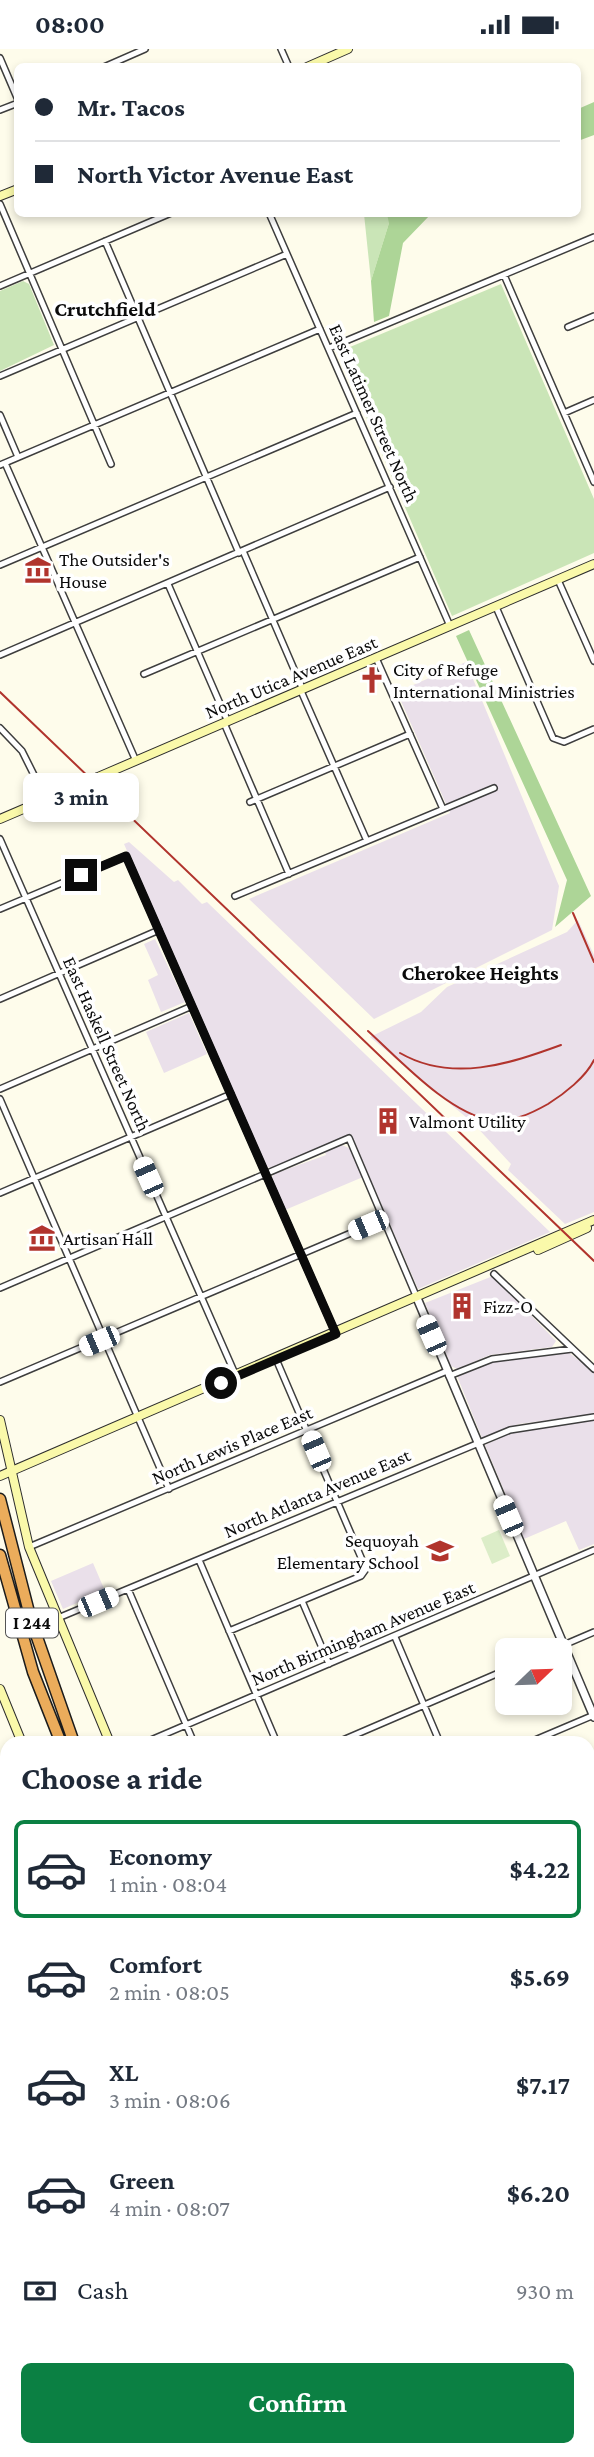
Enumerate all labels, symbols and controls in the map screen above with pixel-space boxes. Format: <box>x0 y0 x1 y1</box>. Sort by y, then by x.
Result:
text: 08:00 <box>35 10 105 39</box>
text: Mr. Tacos <box>77 93 185 122</box>
text: North Victor Avenue East <box>77 160 353 189</box>
district label: Crutchfield <box>54 297 156 321</box>
street label: East Latimer Street North <box>325 321 423 505</box>
place label: The Outsider's House <box>59 549 170 592</box>
museum icon: The Outsider's House <box>23 555 53 585</box>
street label: North Utica Avenue East <box>202 631 381 723</box>
place label: City of Refuge International Ministries <box>393 659 575 702</box>
church icon: City of Refuge International Ministries <box>357 665 387 695</box>
callout: 3 min <box>23 773 139 823</box>
text: 3 min <box>53 784 109 810</box>
route end <box>65 859 97 891</box>
street label: East Haskell Street North <box>59 953 155 1135</box>
district label: Cherokee Heights <box>402 961 559 985</box>
building icon: Valmont Utility <box>373 1106 403 1136</box>
place label: Valmont Utility <box>409 1111 526 1132</box>
car <box>130 1154 167 1200</box>
car <box>345 1207 392 1243</box>
museum icon: Artisan Hall <box>27 1223 57 1253</box>
place label: Artisan Hall <box>63 1228 153 1249</box>
building icon: Fizz-O <box>447 1291 477 1321</box>
place label: Fizz-O <box>483 1296 533 1317</box>
car <box>413 1312 450 1358</box>
car <box>76 1323 123 1359</box>
route start <box>205 1367 237 1399</box>
street label: North Lewis Place East <box>149 1401 316 1488</box>
car <box>299 1428 334 1474</box>
street label: North Atlanta Avenue East <box>221 1444 414 1542</box>
car <box>491 1493 526 1539</box>
place label: Sequoyah Elementary School <box>277 1530 419 1573</box>
school or university icon: Sequoyah Elementary School <box>425 1536 455 1566</box>
street label: North Birmingham Avenue East <box>248 1576 478 1690</box>
car <box>75 1584 122 1620</box>
road number: I 244 <box>6 1609 58 1637</box>
north arrow <box>495 1638 572 1715</box>
map controls <box>495 1638 572 1715</box>
text: Choose a ride <box>21 1760 202 1796</box>
icon: car <box>25 1838 88 1901</box>
text: Economy <box>109 1842 212 1871</box>
text: $4.22 <box>510 1855 570 1884</box>
text: 1 min · 08:04 <box>109 1871 227 1897</box>
icon: car <box>25 1946 88 2009</box>
text: Comfort <box>109 1950 202 1979</box>
text: $5.69 <box>510 1963 570 1992</box>
text: 2 min · 08:05 <box>109 1979 230 2005</box>
icon: car <box>25 2054 88 2117</box>
text: XL <box>109 2058 138 2087</box>
text: $7.17 <box>516 2071 570 2100</box>
text: 3 min · 08:06 <box>109 2087 231 2113</box>
icon: car <box>25 2162 88 2225</box>
text: Green <box>109 2166 175 2195</box>
text: $6.20 <box>507 2179 570 2208</box>
text: 4 min · 08:07 <box>109 2195 230 2221</box>
icon: cash <box>21 2272 59 2310</box>
text: Cash <box>77 2276 128 2305</box>
text: 930 m <box>516 2278 574 2304</box>
button: Confirm <box>21 2363 574 2443</box>

